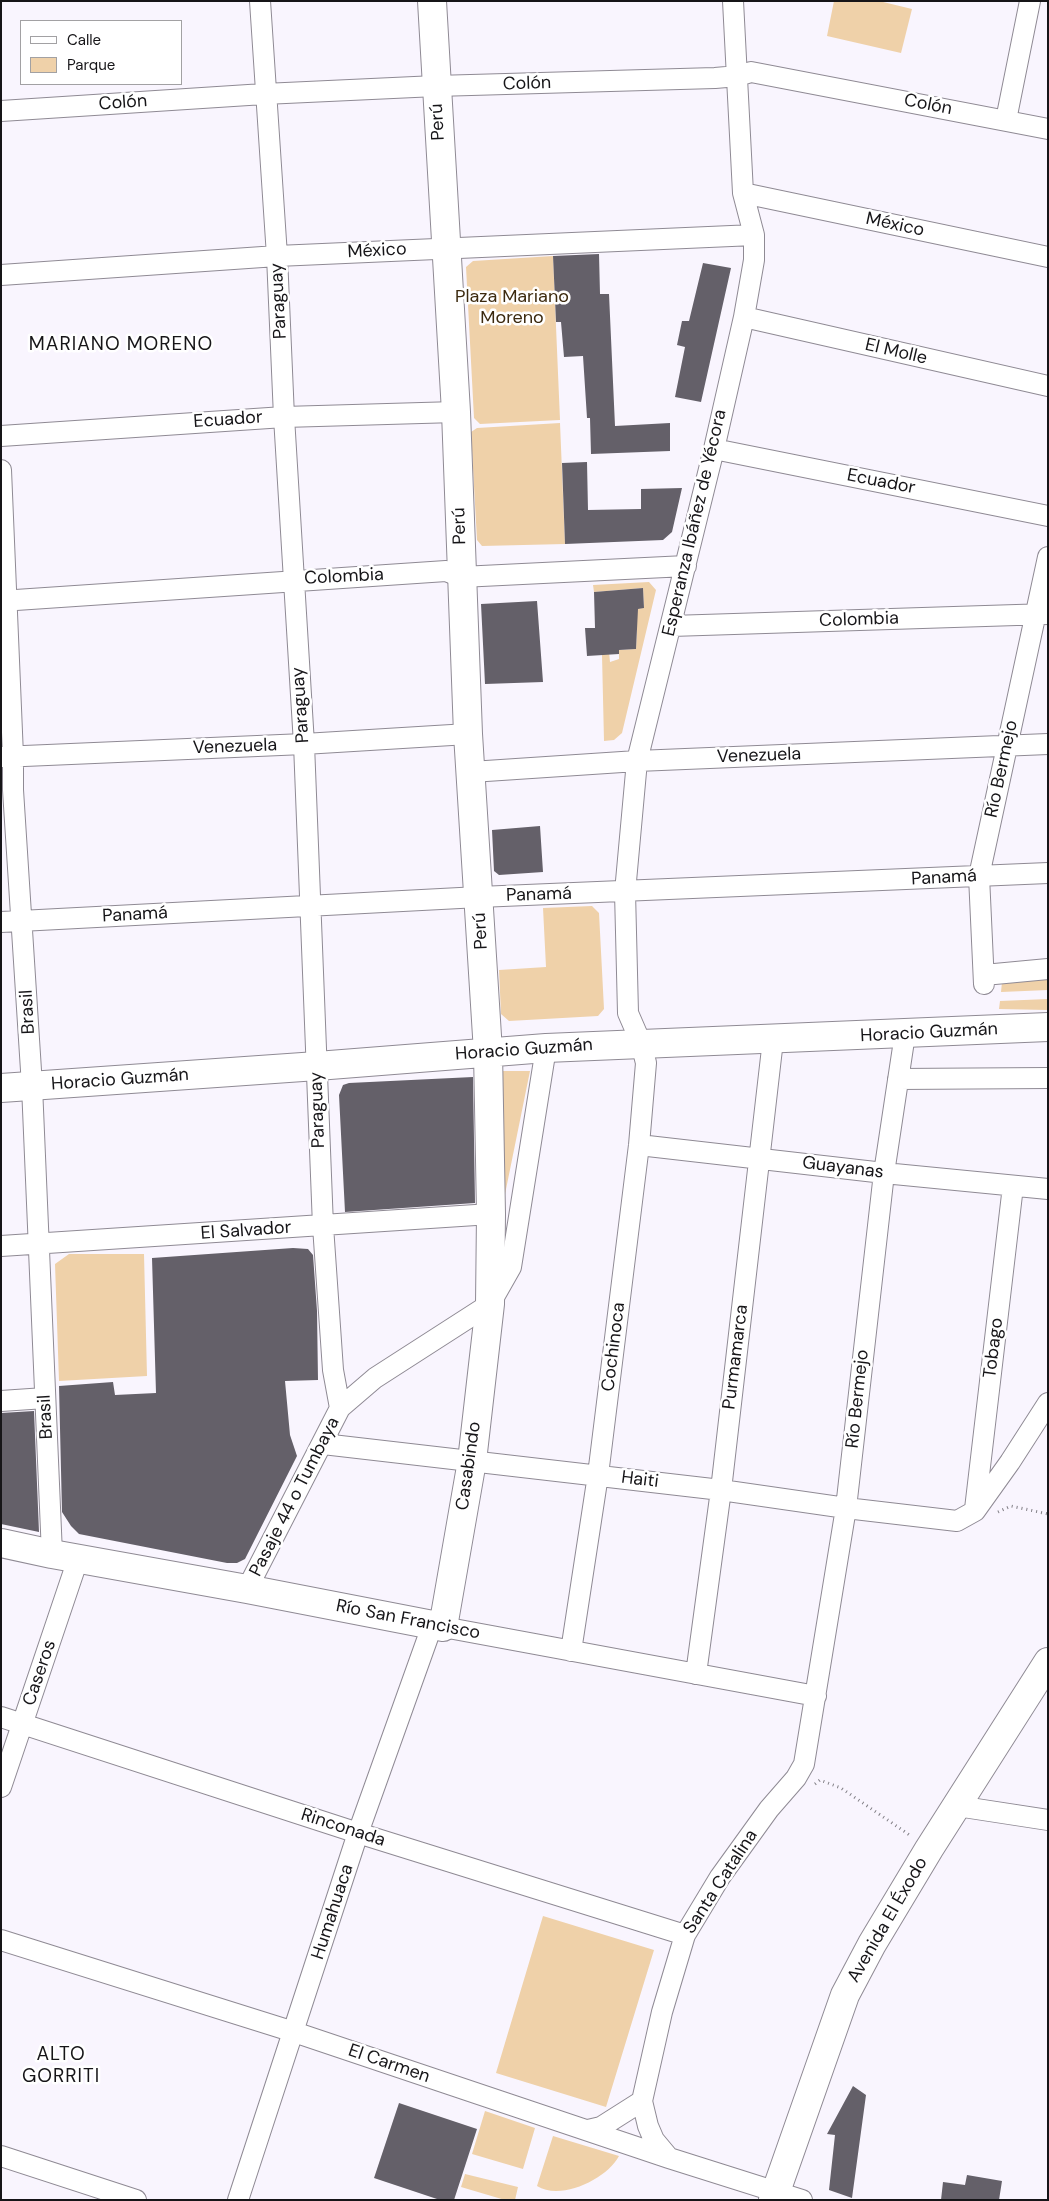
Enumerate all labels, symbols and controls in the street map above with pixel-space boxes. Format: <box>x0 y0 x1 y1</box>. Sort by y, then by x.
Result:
legend <box>20 20 182 85</box>
text: Calle <box>67 30 101 50</box>
text: Parque <box>67 55 115 75</box>
street label: Colón <box>502 72 552 96</box>
street label: Colón <box>902 90 954 120</box>
street label: Colón <box>98 91 148 115</box>
street label: Perú <box>426 103 450 141</box>
street label: México <box>864 208 926 242</box>
street label: México <box>347 239 407 263</box>
street label: Paraguay <box>266 262 292 340</box>
park label: Plaza Mariano Moreno <box>455 286 569 328</box>
district label: MARIANO MORENO <box>27 334 215 356</box>
street label: El Molle <box>863 334 929 370</box>
street label: Ecuador <box>193 407 263 433</box>
street label: Esperanza Ibáñez de Yécora <box>658 408 732 638</box>
street label: Ecuador <box>845 465 917 499</box>
street label: Perú <box>449 507 471 545</box>
street label: Colombia <box>304 564 384 590</box>
street label: Colombia <box>819 608 899 632</box>
street label: Paraguay <box>288 666 314 744</box>
street label: Río Bermejo <box>981 718 1023 820</box>
street label: Venezuela <box>193 735 277 759</box>
street label: Venezuela <box>717 744 801 768</box>
street label: Panamá <box>911 865 977 891</box>
street label: Panamá <box>506 883 572 907</box>
street label: Panamá <box>102 902 168 928</box>
street label: Perú <box>469 912 493 950</box>
street label: Brasil <box>16 989 40 1035</box>
street label: Horacio Guzmán <box>860 1019 998 1047</box>
street label: Horacio Guzmán <box>455 1034 593 1066</box>
street label: Horacio Guzmán <box>51 1064 189 1096</box>
street label: Paraguay <box>306 1072 330 1148</box>
street label: Guayanas <box>801 1152 885 1184</box>
street label: El Salvador <box>200 1217 292 1245</box>
street label: Cochinoca <box>598 1301 630 1393</box>
street label: Purmamarca <box>719 1303 753 1411</box>
street label: Tobago <box>980 1317 1008 1379</box>
street label: Río Bermejo <box>842 1349 874 1449</box>
street label: Brasil <box>34 1394 58 1440</box>
street label: Pasaje 44 o Tumbaya <box>245 1414 345 1580</box>
street label: Casabindo <box>452 1420 486 1512</box>
street label: Haiti <box>620 1467 660 1493</box>
street label: Río San Francisco <box>334 1595 482 1645</box>
street label: Caseros <box>19 1637 61 1709</box>
street label: Rinconada <box>298 1804 388 1852</box>
street label: Santa Catalina <box>679 1826 763 1938</box>
street label: Avenida El Éxodo <box>843 1853 933 1987</box>
street label: Humahuaca <box>307 1862 359 1962</box>
street label: El Carmen <box>345 2040 433 2088</box>
district label: ALTO GORRITI <box>21 2044 101 2088</box>

